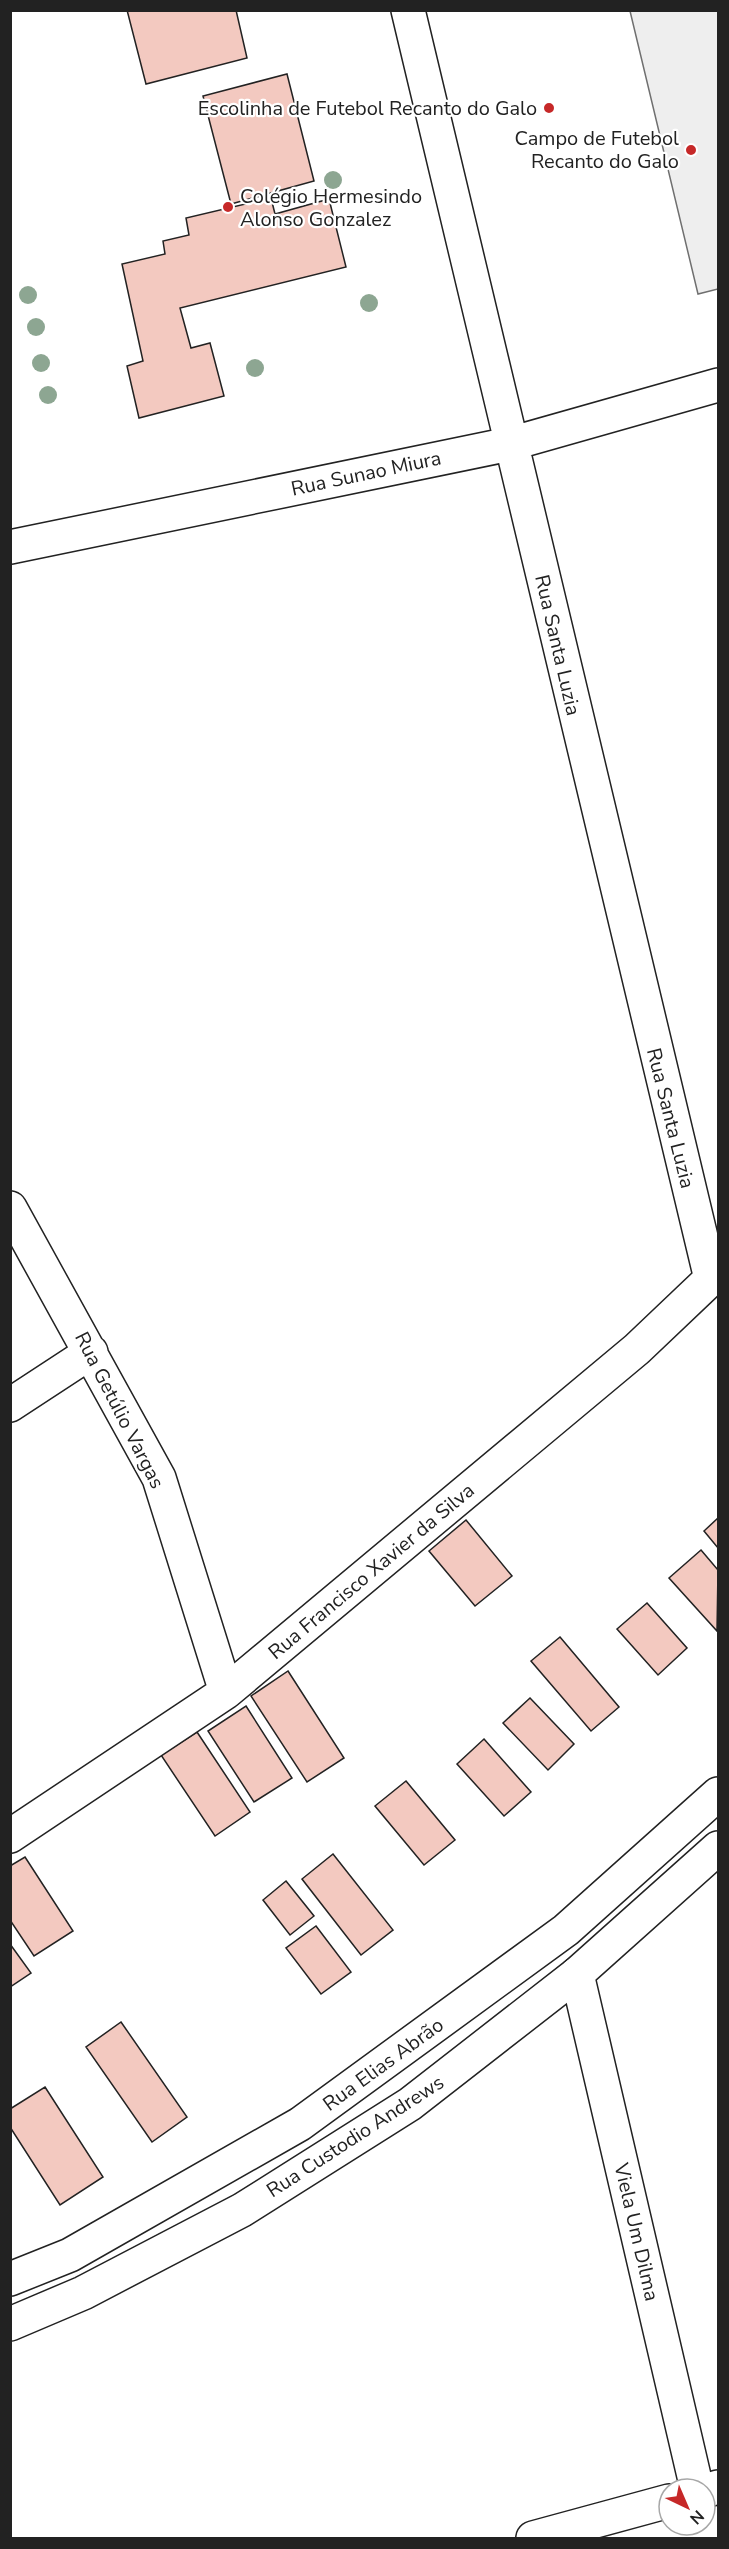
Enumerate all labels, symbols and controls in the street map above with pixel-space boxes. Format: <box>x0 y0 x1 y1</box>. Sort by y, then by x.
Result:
place label: Escolinha de Futebol Recanto do Galo <box>198 95 537 122</box>
marker: Escolinha de Futebol Recanto do Galo <box>542 101 556 115</box>
place label: Campo de Futebol Recanto do Galo <box>515 125 679 175</box>
marker: Campo de Futebol Recanto do Galo <box>684 143 698 157</box>
place label: Colégio Hermesindo Alonso Gonzalez <box>240 183 422 233</box>
marker: Colégio Hermesindo Alonso Gonzalez <box>221 200 235 214</box>
street label: Rua Sunao Miura <box>289 444 444 503</box>
street label: Rua Santa Luzia <box>528 572 587 718</box>
street label: Rua Santa Luzia <box>640 1045 701 1191</box>
street label: Rua Getúlio Vargas <box>68 1327 171 1493</box>
street label: Rua Francisco Xavier da Silva <box>263 1477 480 1666</box>
street label: Rua Elias Abrão <box>318 2011 449 2117</box>
street label: Rua Custodio Andrews <box>261 2069 449 2204</box>
street label: Viela Um Dilma <box>607 2160 665 2304</box>
north arrow <box>657 2477 717 2537</box>
text: N <box>685 2505 709 2529</box>

